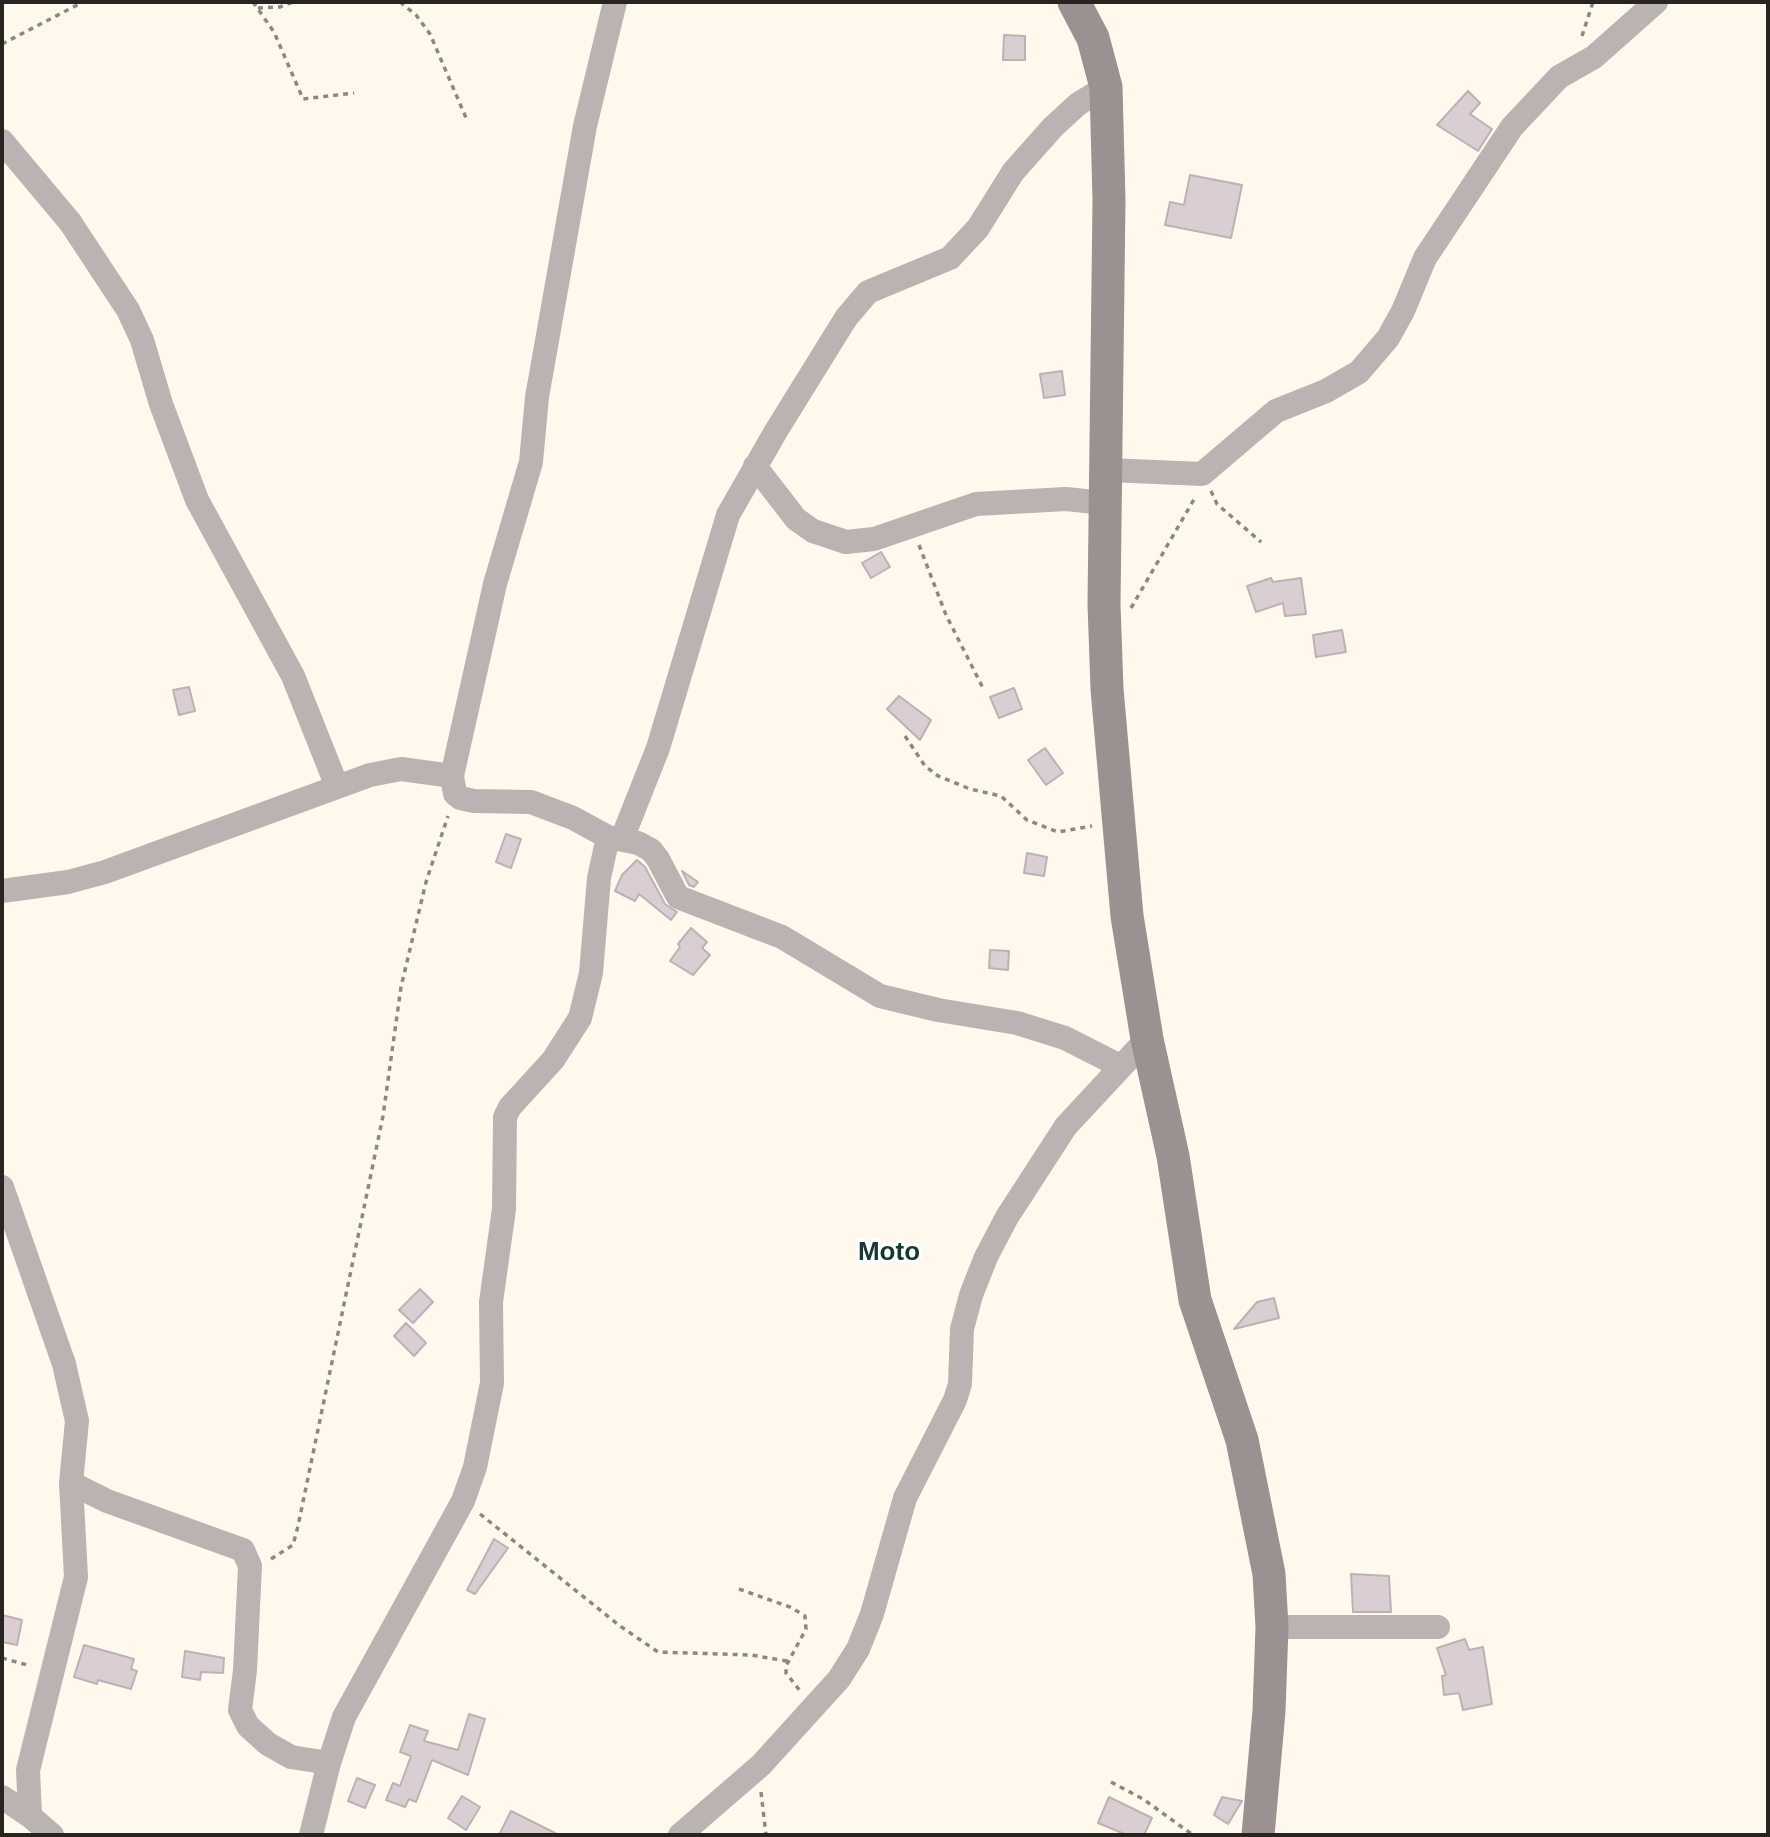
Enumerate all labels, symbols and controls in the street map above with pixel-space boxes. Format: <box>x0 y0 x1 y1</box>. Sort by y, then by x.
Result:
district label: Moto <box>858 1237 920 1269</box>

